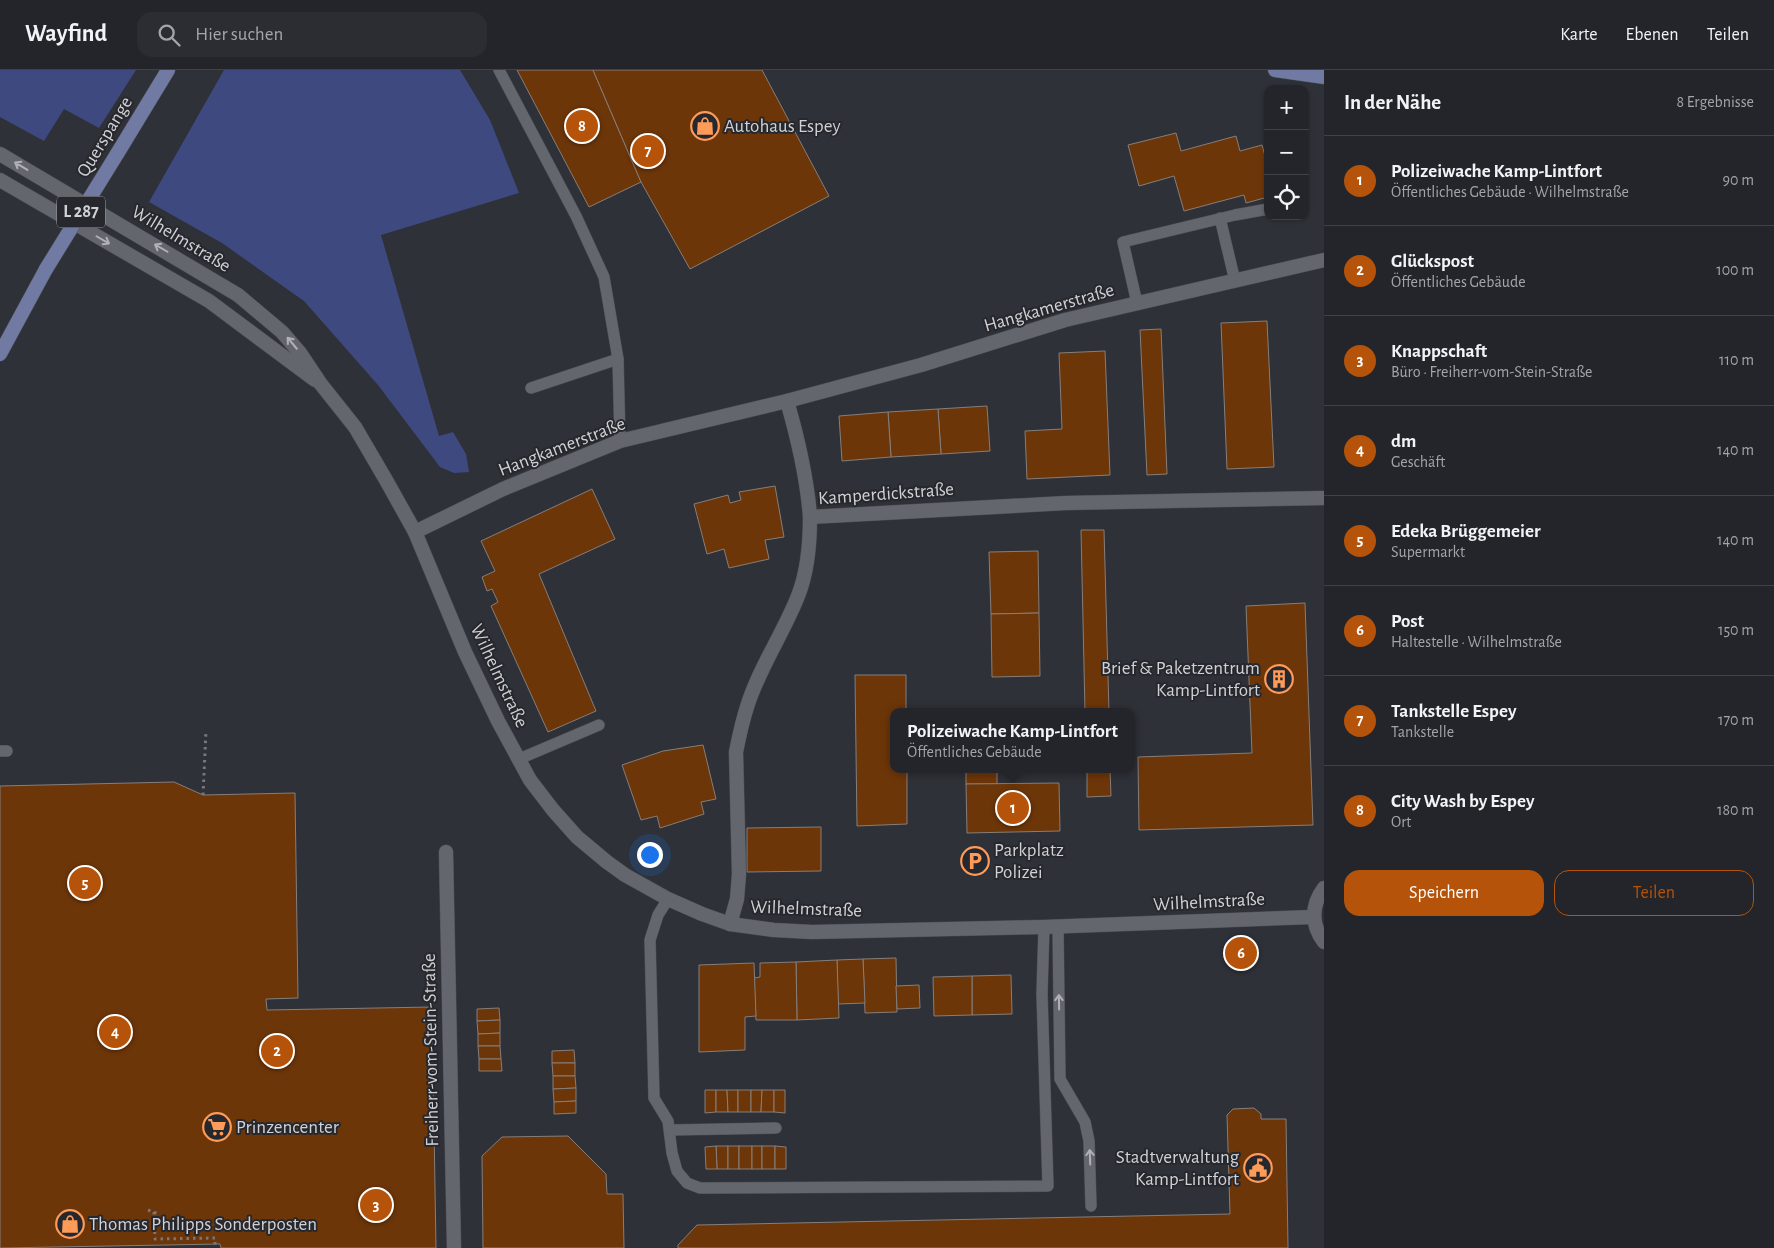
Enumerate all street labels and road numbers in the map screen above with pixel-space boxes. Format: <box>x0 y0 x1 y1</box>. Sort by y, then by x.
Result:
street label: Querspange <box>74 94 136 180</box>
road number: L 287 <box>57 196 105 228</box>
street label: Wilhelmstraße <box>128 202 234 276</box>
street label: Hangkamerstraße <box>982 280 1116 336</box>
street label: Hangkamerstraße <box>496 414 628 480</box>
street label: Kamperdickstraße <box>817 480 955 508</box>
street label: Wilhelmstraße <box>467 621 531 731</box>
street label: Wilhelmstraße <box>1153 890 1265 914</box>
street label: Wilhelmstraße <box>750 898 862 920</box>
street label: Freiherr-vom-Stein-Straße <box>420 953 442 1147</box>

